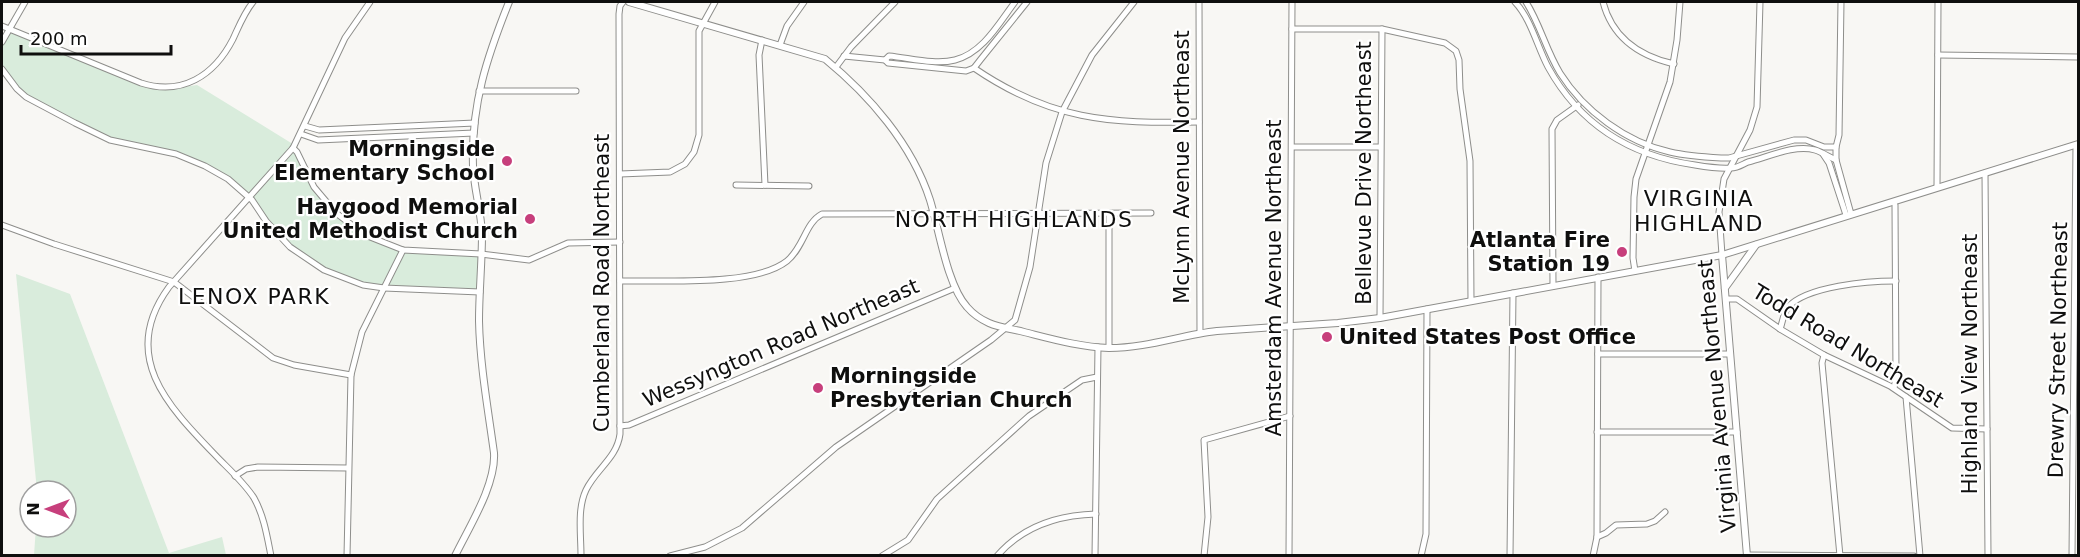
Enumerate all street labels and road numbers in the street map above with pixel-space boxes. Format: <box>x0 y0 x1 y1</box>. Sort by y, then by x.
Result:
street label: McLynn Avenue Northeast <box>1170 30 1194 304</box>
street label: Bellevue Drive Northeast <box>1352 41 1376 305</box>
street label: Amsterdam Avenue Northeast <box>1262 120 1286 436</box>
street label: Cumberland Road Northeast <box>590 134 614 432</box>
street label: Drewry Street Northeast <box>2044 222 2072 478</box>
street label: Highland View Northeast <box>1958 234 1982 494</box>
street label: Virginia Avenue Northeast <box>1693 258 1741 534</box>
street label: Wessyngton Road Northeast <box>639 274 923 412</box>
street label: Todd Road Northeast <box>1747 279 1948 413</box>

